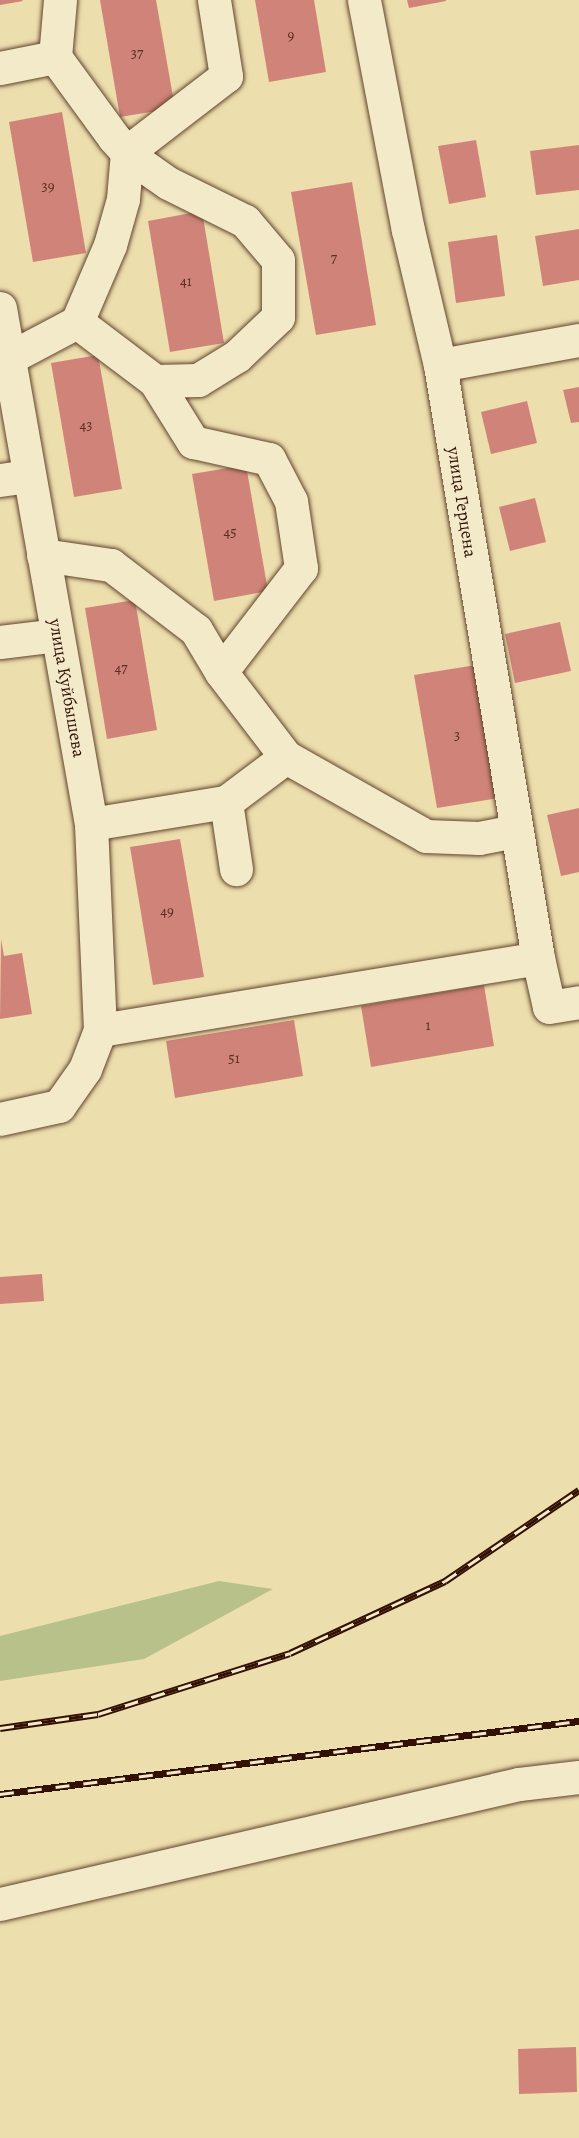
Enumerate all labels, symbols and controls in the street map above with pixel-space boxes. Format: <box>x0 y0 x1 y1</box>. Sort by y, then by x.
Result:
house number: 9 <box>288 27 294 45</box>
house number: 37 <box>131 45 143 63</box>
house number: 39 <box>41 178 55 196</box>
house number: 7 <box>331 250 337 268</box>
house number: 41 <box>180 273 192 291</box>
house number: 43 <box>79 417 93 435</box>
street label: улица Герцена <box>443 445 481 559</box>
house number: 45 <box>223 524 237 542</box>
street label: улица Куйбышева <box>44 617 90 759</box>
house number: 47 <box>114 660 128 678</box>
house number: 3 <box>454 727 460 745</box>
house number: 49 <box>160 903 174 921</box>
house number: 1 <box>425 1017 431 1035</box>
house number: 51 <box>228 1050 240 1068</box>

